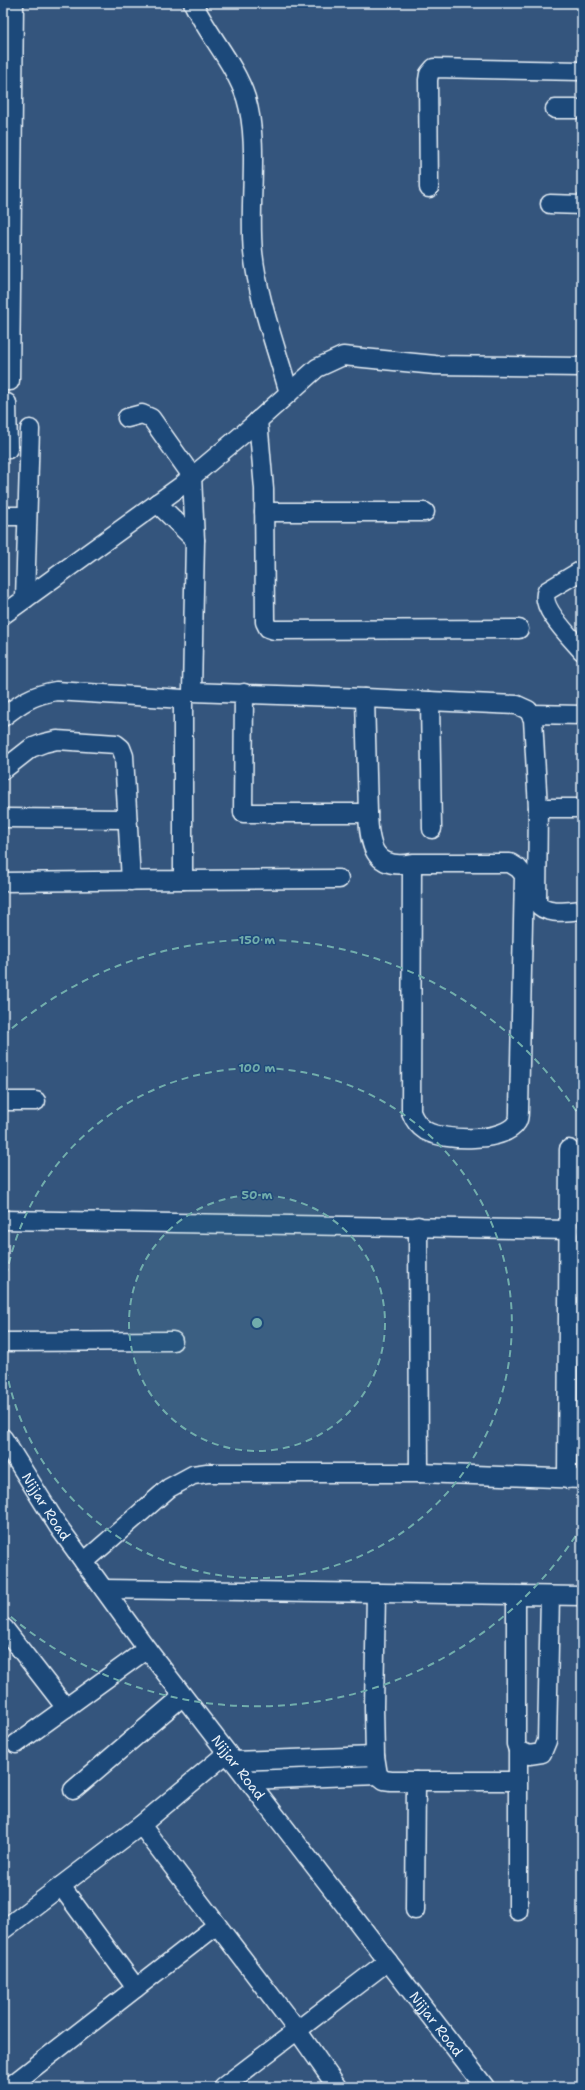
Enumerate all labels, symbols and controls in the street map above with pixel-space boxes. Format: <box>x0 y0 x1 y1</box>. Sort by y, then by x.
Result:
text: 150 m <box>239 932 275 948</box>
text: 100 m <box>239 1060 276 1076</box>
text: 50 m <box>242 1187 273 1203</box>
centre of rings <box>250 1316 264 1330</box>
street label: Nijjar Road <box>18 1469 75 1544</box>
street label: Nijjar Road <box>208 1731 269 1803</box>
street label: Nijjar Road <box>405 1988 467 2060</box>

